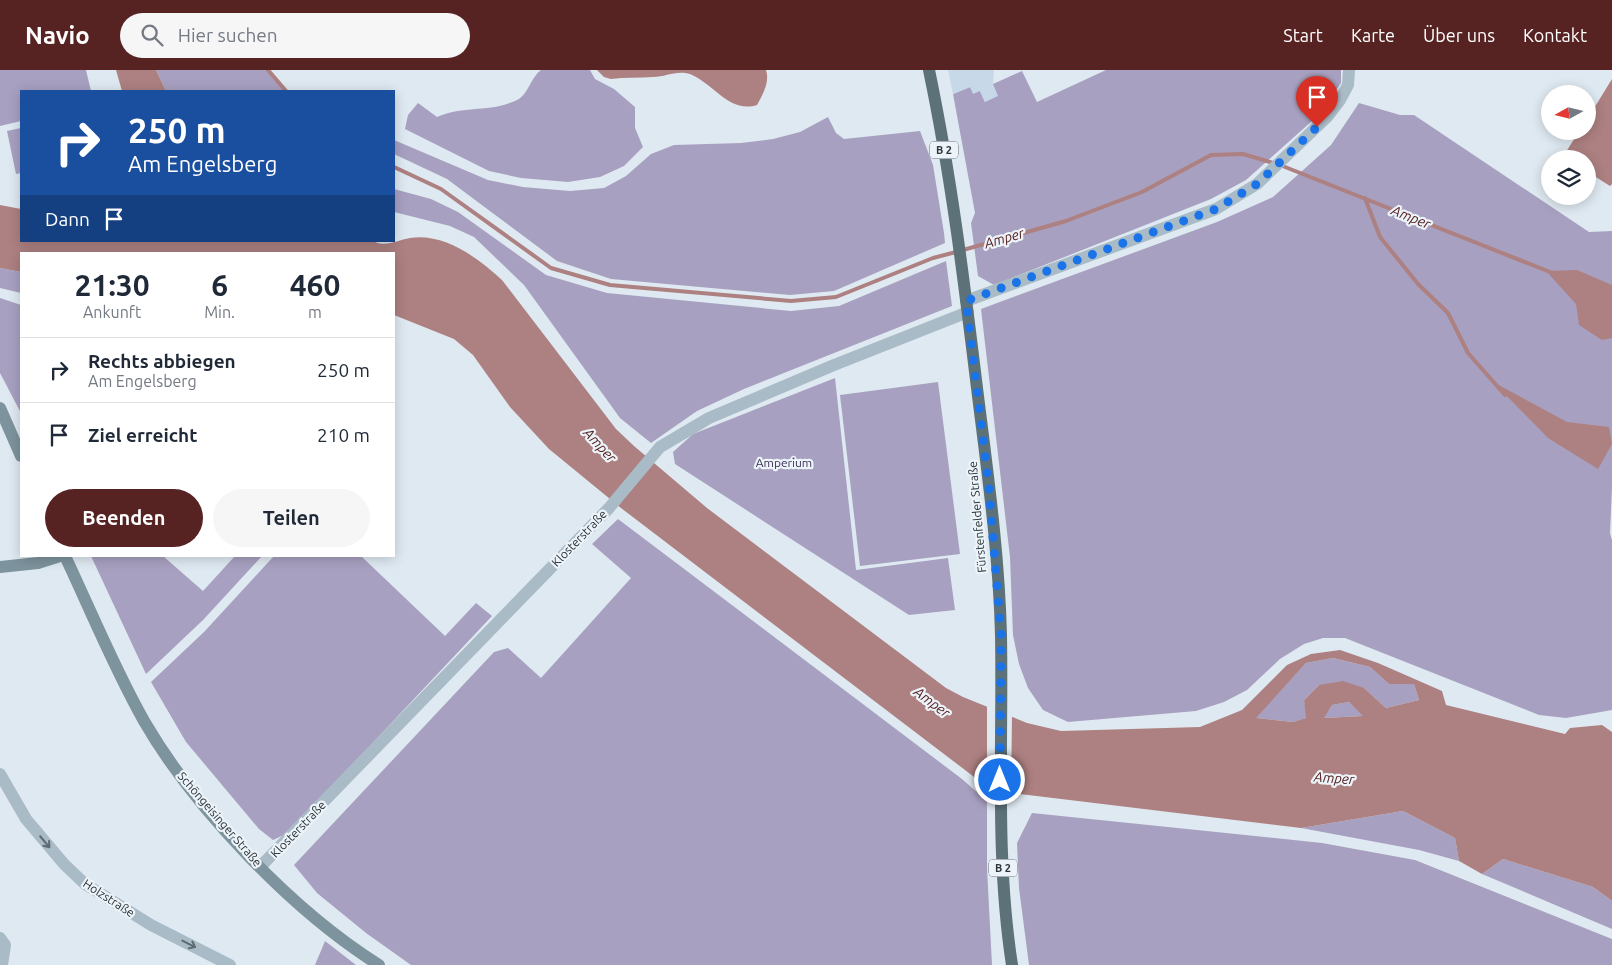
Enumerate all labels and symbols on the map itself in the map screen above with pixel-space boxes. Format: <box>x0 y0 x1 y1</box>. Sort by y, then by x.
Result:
pin <box>1296 76 1338 127</box>
north arrow <box>1541 85 1596 140</box>
road number: B 2 <box>930 142 958 158</box>
water label: Amper <box>1388 202 1433 232</box>
water label: Amper <box>981 225 1026 252</box>
water label: Amper <box>580 424 620 466</box>
park label: Amperium <box>756 456 812 469</box>
street label: Fürstenfelder Straße <box>966 461 988 573</box>
street label: Klosterstraße <box>549 507 609 569</box>
water label: Amper <box>910 683 954 721</box>
position arrow <box>973 753 1025 805</box>
street label: Schöngeisinger Straße <box>176 769 264 869</box>
water label: Amper <box>1312 769 1355 787</box>
street label: Klosterstraße <box>268 798 328 860</box>
one-way arrow <box>39 835 51 848</box>
road number: B 2 <box>989 860 1017 876</box>
street label: Holzstraße <box>81 877 137 919</box>
one-way arrow <box>181 940 196 949</box>

